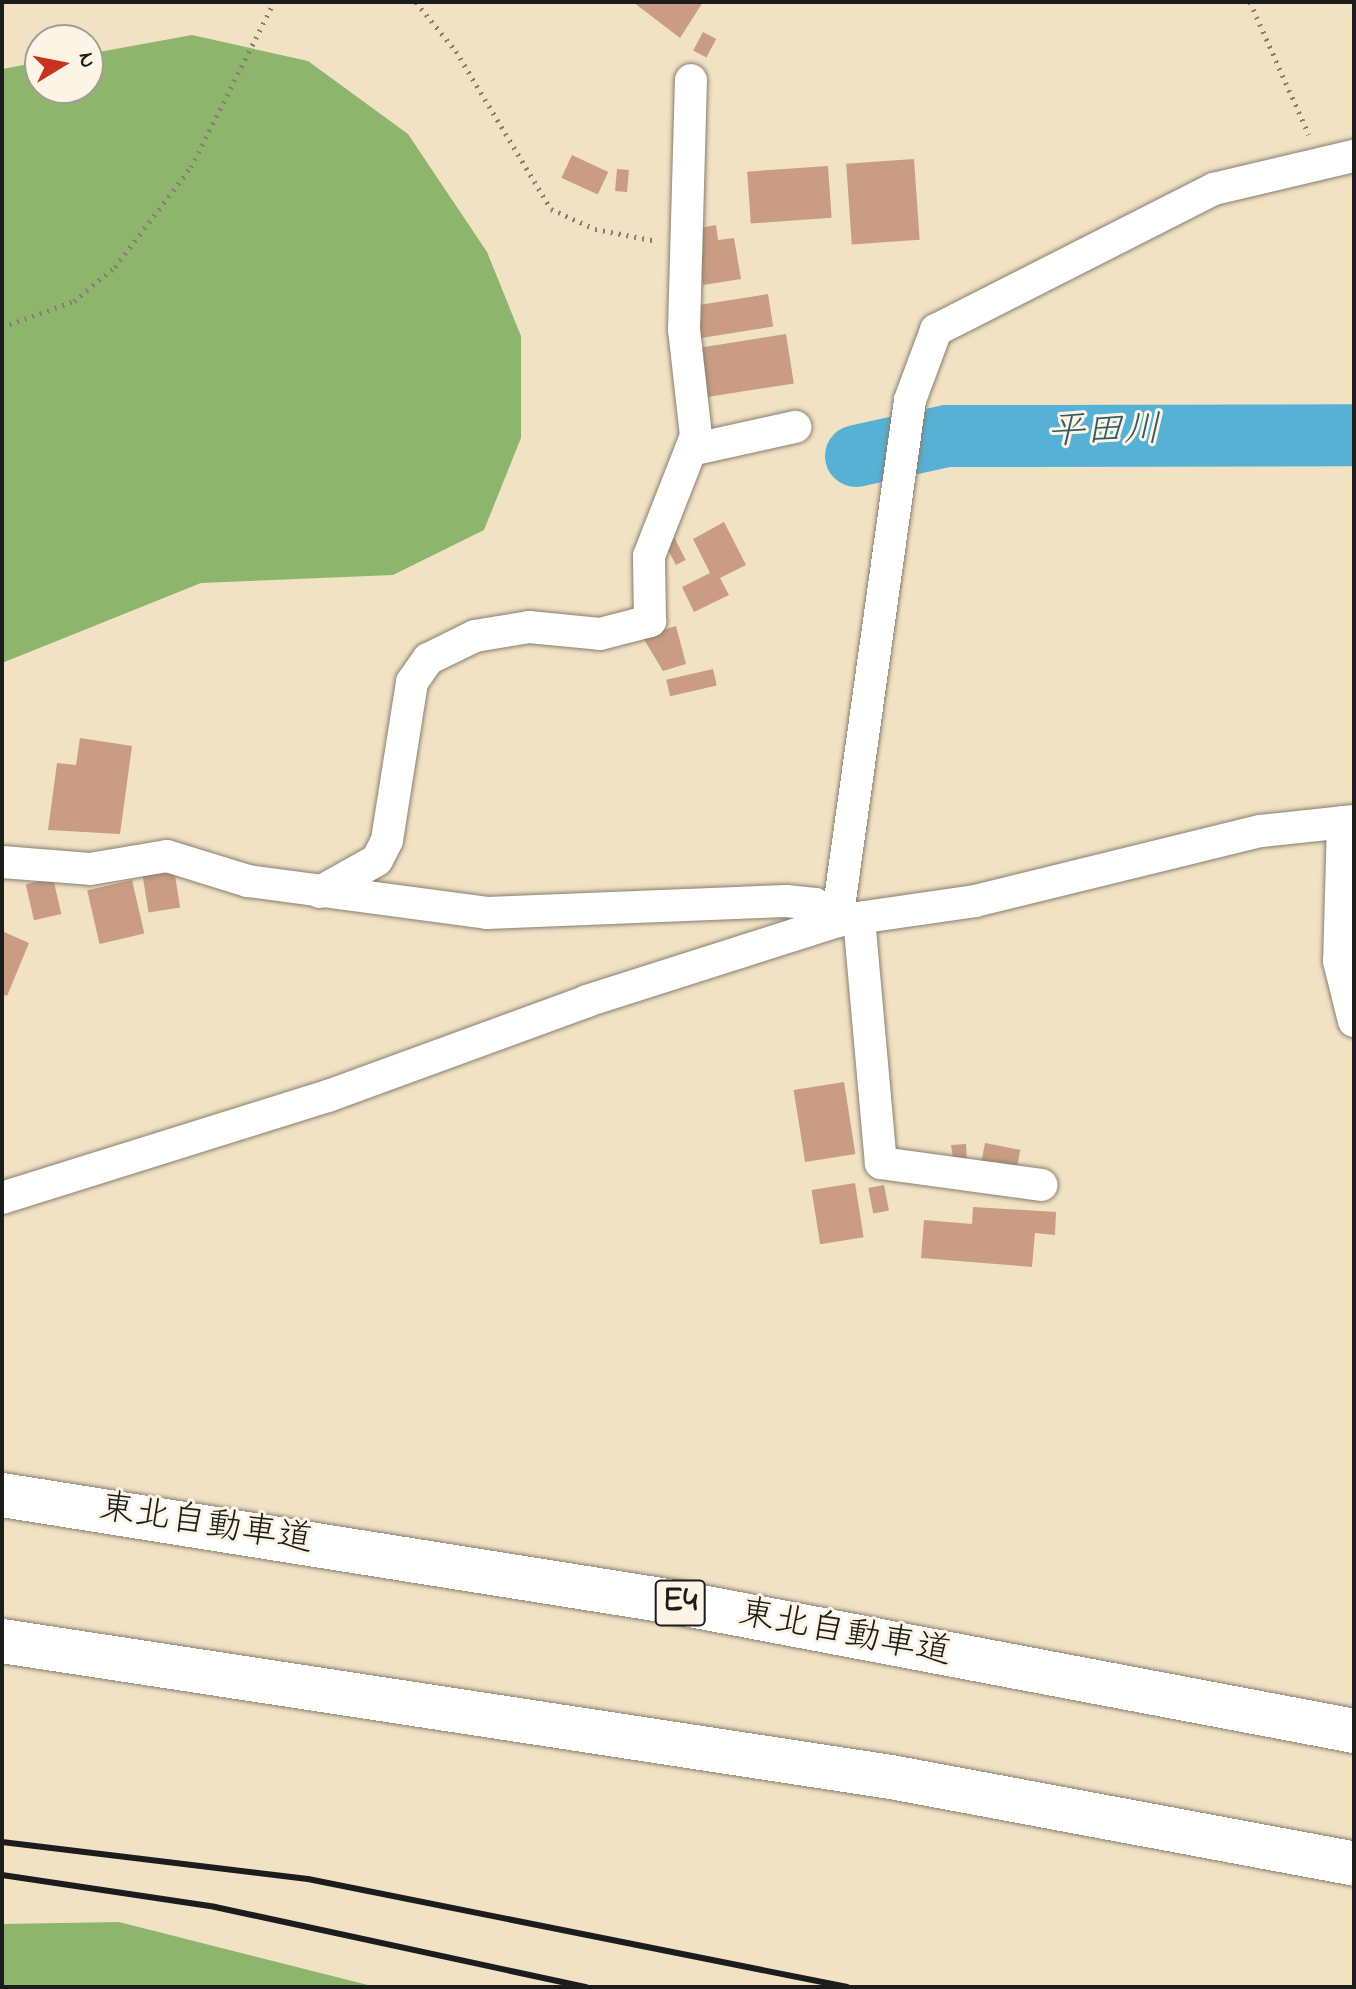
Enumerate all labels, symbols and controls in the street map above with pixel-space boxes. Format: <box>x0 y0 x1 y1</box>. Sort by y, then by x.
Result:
north arrow <box>24 24 104 104</box>
text: N <box>69 50 103 70</box>
water label: 平田川 <box>1047 409 1161 457</box>
street label: 東北自動車道 <box>96 1487 316 1563</box>
road number: E4 <box>654 1573 706 1633</box>
street label: 東北自動車道 <box>735 1592 955 1676</box>

